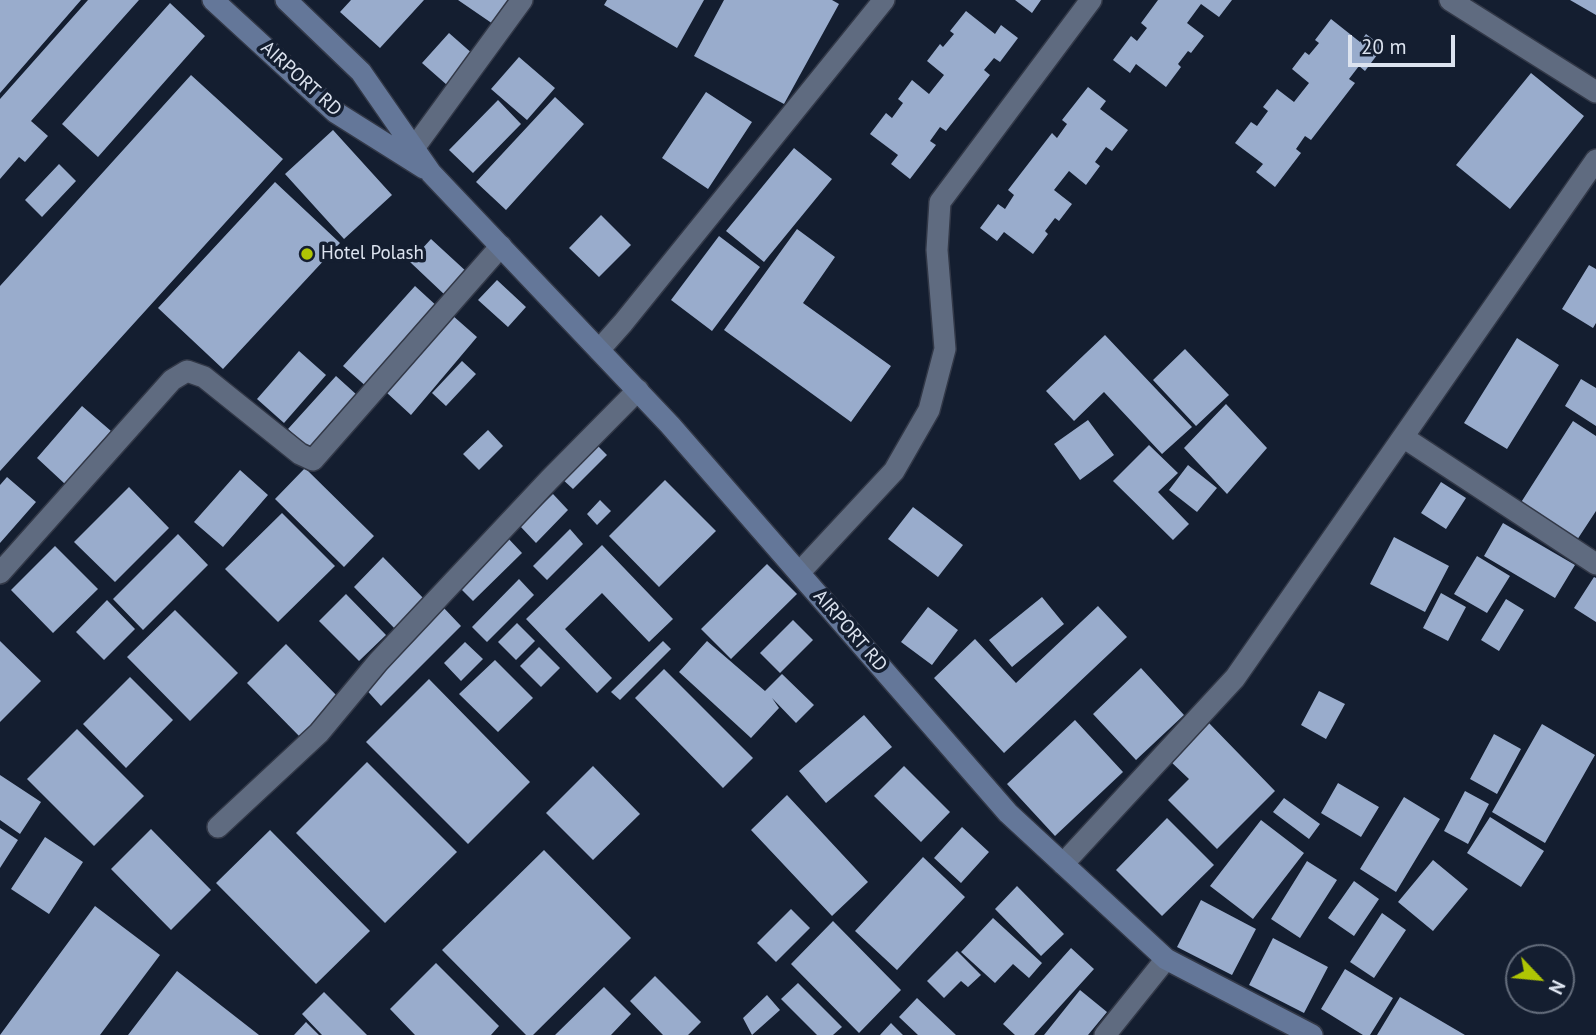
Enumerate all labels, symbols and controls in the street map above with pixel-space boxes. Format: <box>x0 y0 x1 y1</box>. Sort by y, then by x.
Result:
scale bar <box>1351 21 1458 65</box>
text: 20 m <box>1361 33 1407 60</box>
street label: AIRPORT RD <box>256 37 346 121</box>
place label: Hotel Polash <box>321 243 424 265</box>
marker: Hotel Polash <box>299 246 315 262</box>
street label: AIRPORT RD <box>808 586 892 676</box>
north arrow <box>1505 944 1575 1014</box>
text: N <box>1544 976 1571 998</box>

